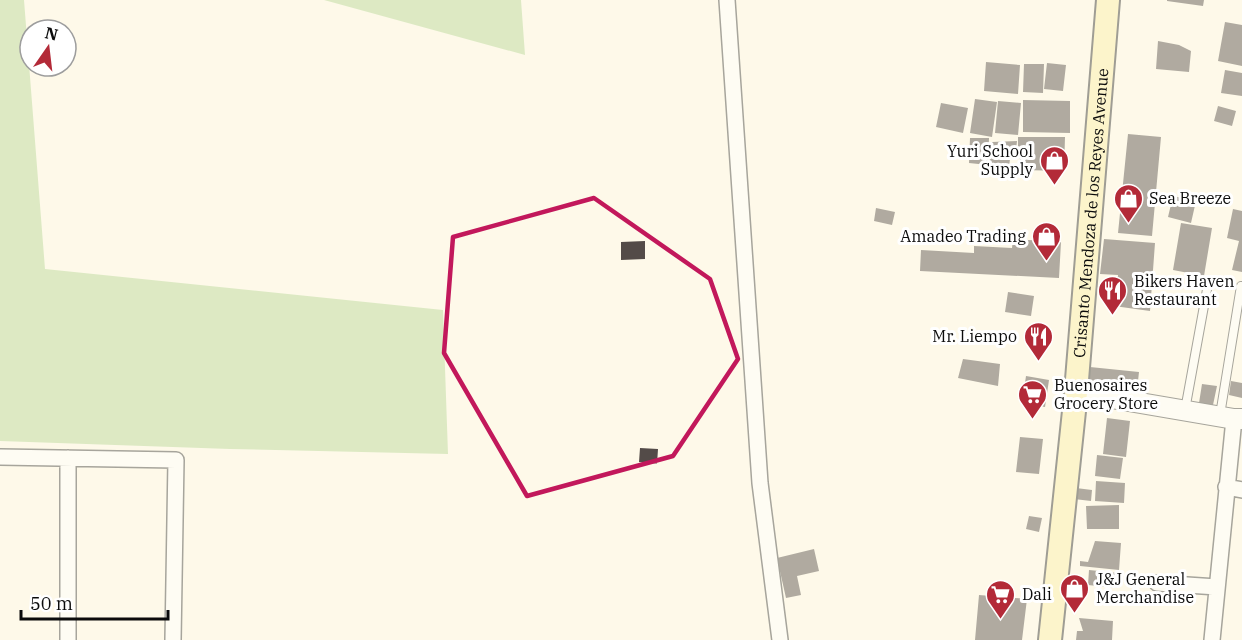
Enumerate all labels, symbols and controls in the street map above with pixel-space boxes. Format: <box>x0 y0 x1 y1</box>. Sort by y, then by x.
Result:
north arrow <box>18 18 78 78</box>
text: N <box>43 22 60 45</box>
street label: Crisanto Mendoza de los Reyes Avenue <box>1069 67 1112 359</box>
place label: Yuri School Supply <box>947 141 1033 179</box>
shop icon: Yuri School Supply <box>1038 144 1070 186</box>
shop icon: Sea Breeze <box>1112 182 1144 224</box>
place label: Sea Breeze <box>1149 188 1231 208</box>
shop icon: Amadeo Trading <box>1031 220 1063 262</box>
place label: Amadeo Trading <box>900 226 1026 246</box>
place label: Bikers Haven Restaurant <box>1134 271 1234 309</box>
restaurant icon: Bikers Haven Restaurant <box>1097 274 1129 316</box>
restaurant icon: Mr. Liempo <box>1022 320 1054 362</box>
place label: Mr. Liempo <box>932 326 1017 346</box>
place label: Buenosaires Grocery Store <box>1054 375 1158 413</box>
supermarket icon: Buenosaires Grocery Store <box>1017 378 1049 420</box>
place label: J&J General Merchandise <box>1096 569 1194 607</box>
shop icon: J&J General Merchandise <box>1059 572 1091 614</box>
supermarket icon: Dali <box>985 578 1017 620</box>
scale bar <box>21 583 168 621</box>
place label: Dali <box>1022 584 1052 604</box>
text: 50 m <box>30 592 73 615</box>

